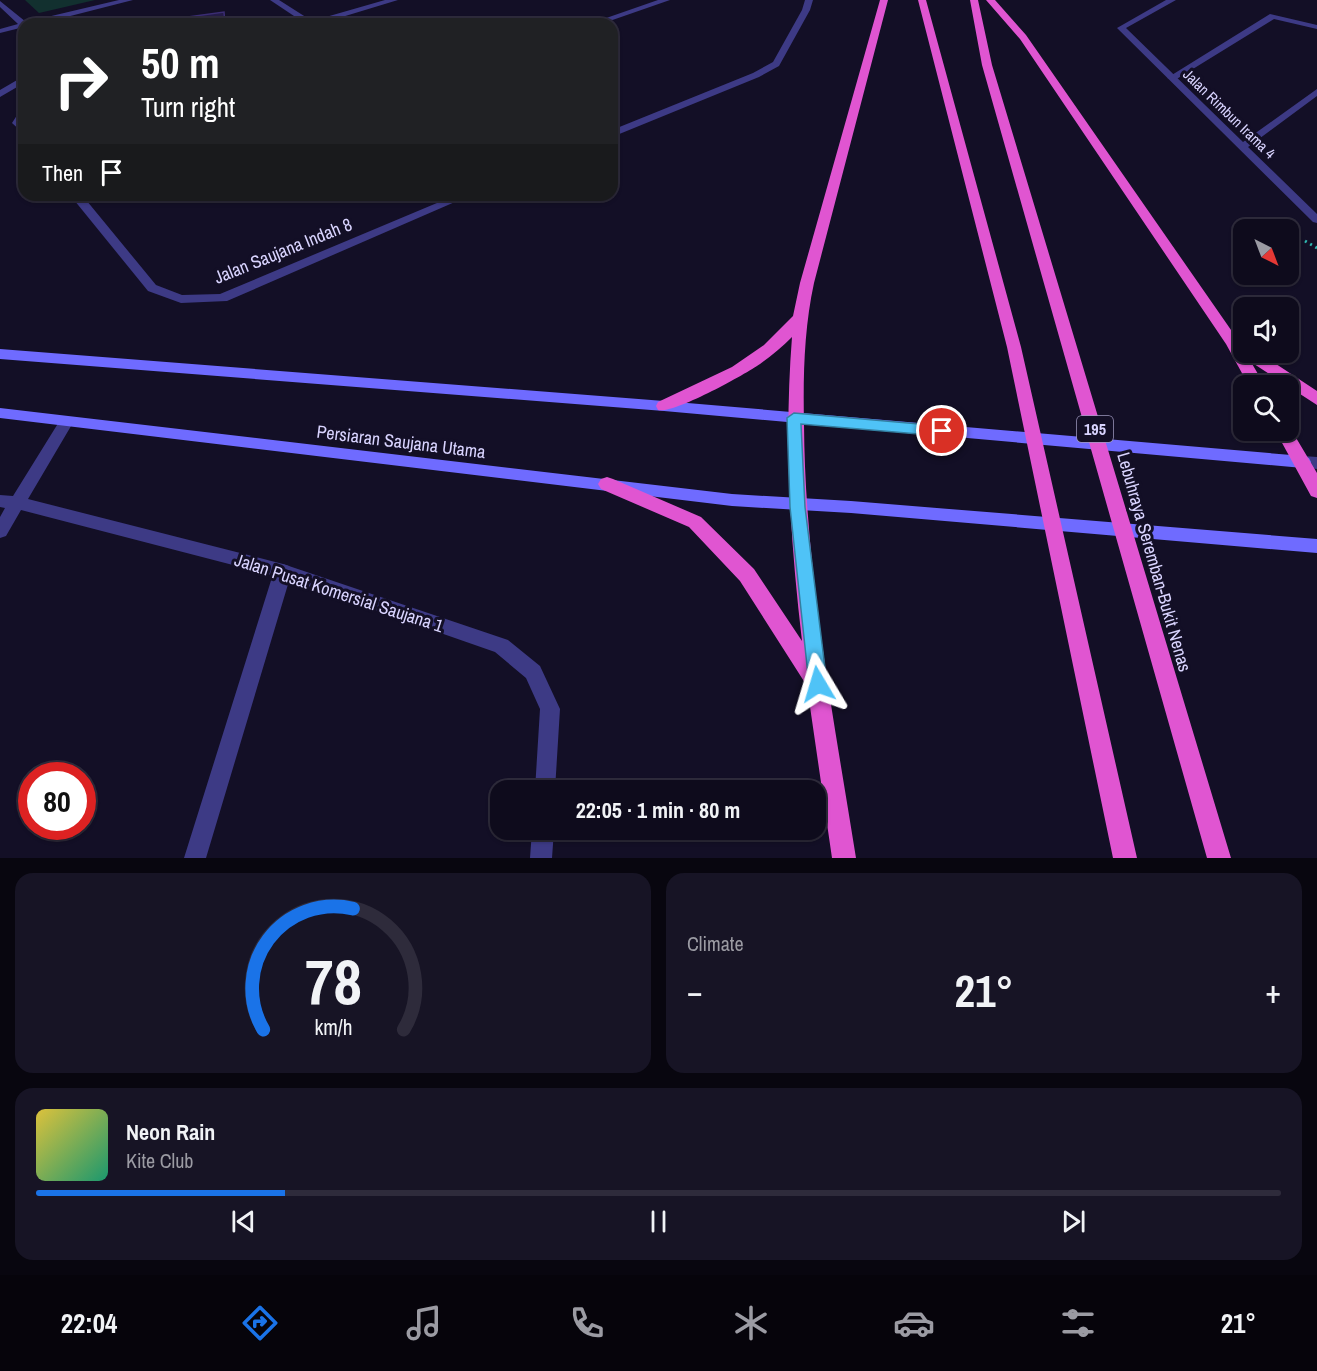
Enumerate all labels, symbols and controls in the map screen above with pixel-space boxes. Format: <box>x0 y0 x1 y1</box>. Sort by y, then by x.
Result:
text: 50 m <box>141 35 220 91</box>
icon: right <box>42 42 120 120</box>
street label: Jalan Rimbun Irama 4 <box>1179 64 1280 163</box>
text: Turn right <box>141 89 235 125</box>
icon: arrive <box>95 156 128 189</box>
text: Then <box>42 158 83 188</box>
street label: Jalan Saujana Indah 8 <box>210 211 356 290</box>
north arrow <box>1233 219 1299 285</box>
map controls <box>1233 219 1299 441</box>
button: sound <box>1233 297 1299 363</box>
button: search <box>1233 375 1299 441</box>
pin <box>916 405 967 456</box>
icon: arrive <box>925 414 958 447</box>
road number: 195 <box>1077 416 1113 442</box>
street label: Persiaran Saujana Utama <box>315 419 487 464</box>
street label: Lebuhraya Seremban-Bukit Nenas <box>1111 449 1198 675</box>
street label: Jalan Pusat Komersial Saujana 1 <box>232 547 448 638</box>
position arrow <box>786 652 850 716</box>
speed limit sign: 80 <box>18 762 96 840</box>
text: 22:05 · 1 min · 80 m <box>576 795 740 825</box>
text: Climate <box>687 930 744 957</box>
text: 78 <box>305 939 361 1023</box>
text: 21° <box>954 960 1014 1021</box>
text: − <box>687 969 703 1013</box>
text: + <box>1265 969 1281 1013</box>
text: km/h <box>314 1013 352 1042</box>
text: Neon Rain <box>126 1117 215 1147</box>
text: Kite Club <box>126 1147 193 1174</box>
icon: previous <box>227 1205 260 1238</box>
icon: pause <box>642 1205 675 1238</box>
icon: next <box>1057 1205 1090 1238</box>
icon: directions <box>239 1302 281 1344</box>
icon: music <box>403 1302 445 1344</box>
icon: phone <box>566 1302 608 1344</box>
icon: climate <box>730 1302 772 1344</box>
icon: car <box>893 1302 935 1344</box>
icon: filters <box>1057 1302 1099 1344</box>
text: 22:04 <box>61 1305 117 1341</box>
text: 21° <box>1221 1305 1256 1341</box>

